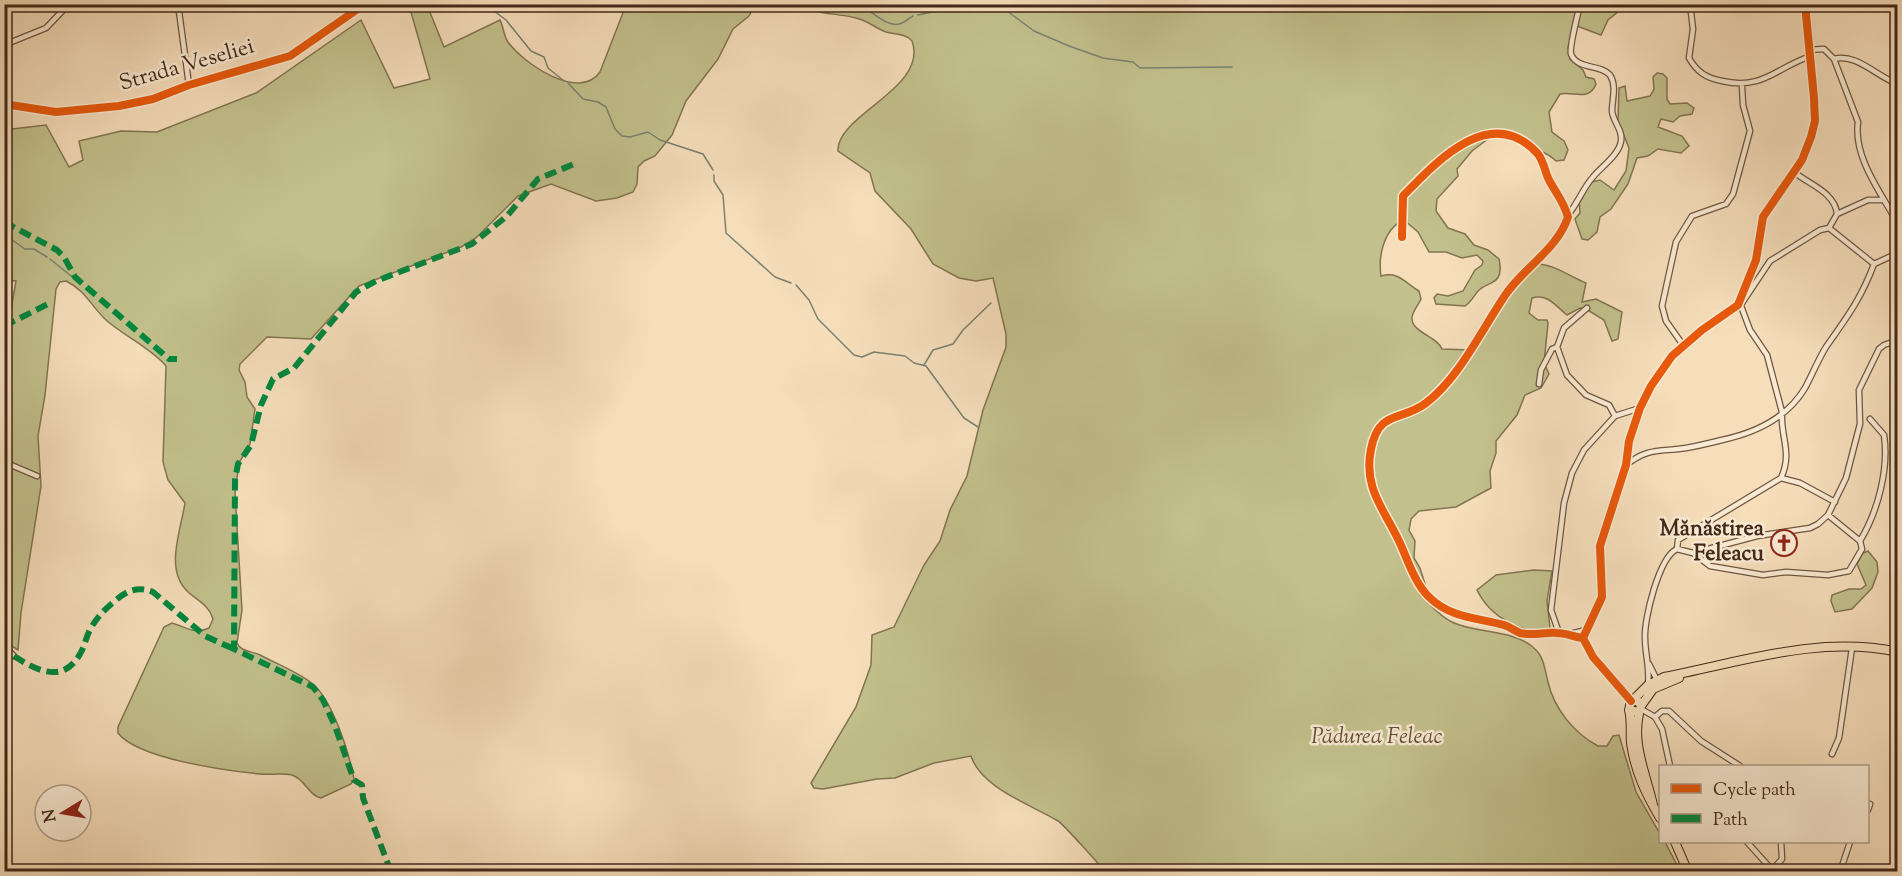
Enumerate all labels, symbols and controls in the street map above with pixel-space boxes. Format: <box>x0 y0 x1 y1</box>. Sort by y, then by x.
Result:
street label: Strada Veseliei <box>116 31 258 101</box>
place label: Mănăstirea Feleacu <box>1660 514 1765 571</box>
church icon: Mănăstirea Feleacu <box>1769 528 1799 558</box>
park label: Pădurea Feleac <box>1311 722 1443 754</box>
legend <box>1659 765 1869 843</box>
text: Cycle path <box>1713 778 1796 804</box>
north arrow <box>33 783 93 843</box>
text: N <box>38 807 63 824</box>
text: Path <box>1713 808 1748 834</box>

